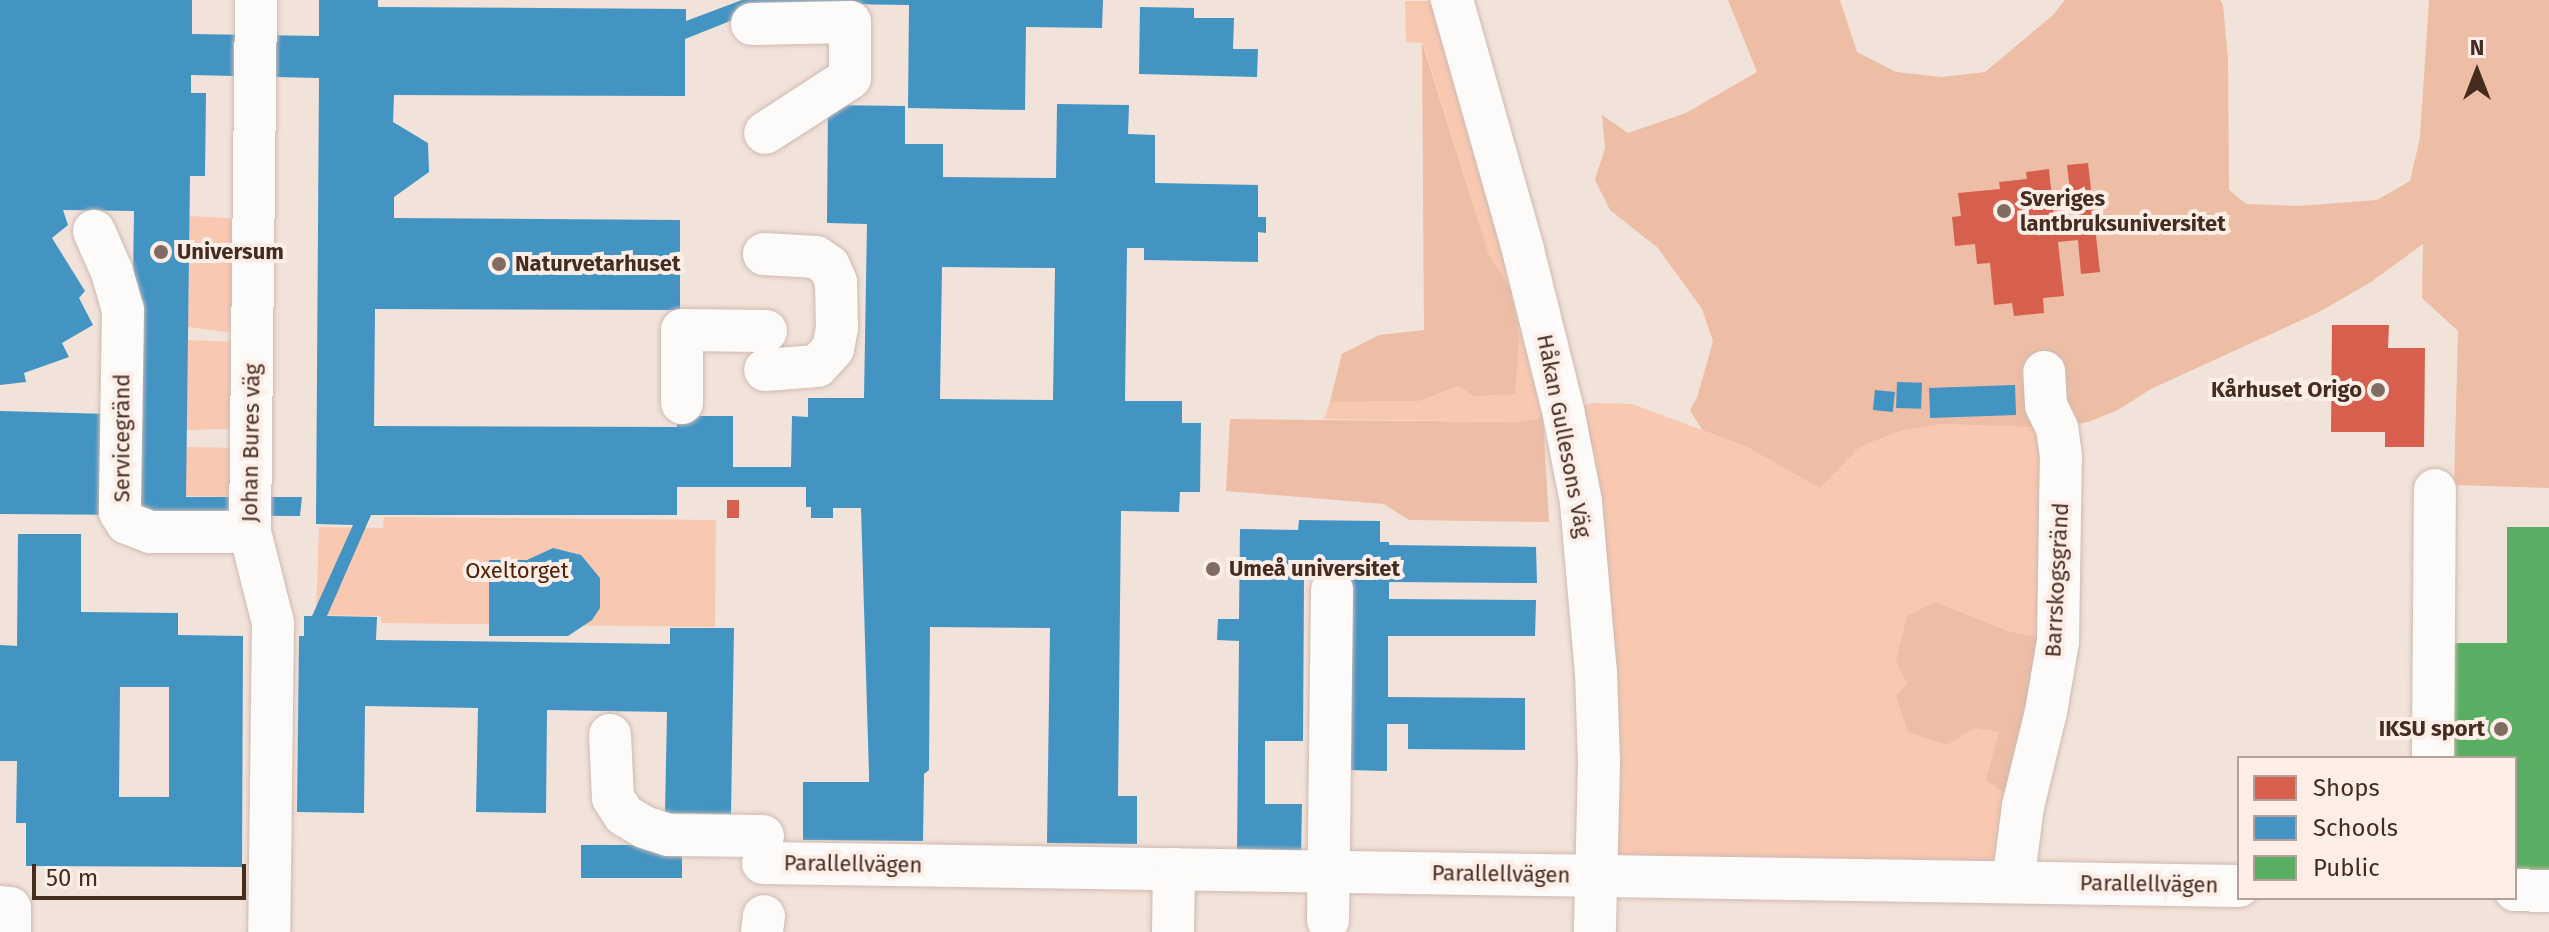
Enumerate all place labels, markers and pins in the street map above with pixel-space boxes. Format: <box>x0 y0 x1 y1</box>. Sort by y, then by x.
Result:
place label: Sveriges lantbruksuniversitet <box>2020 185 2226 236</box>
marker: Sveriges lantbruksuniversitet <box>1995 202 2013 220</box>
place label: Universum <box>177 239 284 265</box>
marker: Universum <box>152 243 170 261</box>
place label: Naturvetarhuset <box>515 251 680 277</box>
marker: Naturvetarhuset <box>490 255 508 273</box>
place label: Kårhuset Origo <box>2211 377 2362 403</box>
marker: Kårhuset Origo <box>2369 381 2387 399</box>
place label: Umeå universitet <box>1229 556 1400 582</box>
marker: Umeå universitet <box>1204 560 1222 578</box>
place label: IKSU sport <box>2379 716 2485 742</box>
marker: IKSU sport <box>2492 720 2510 738</box>

